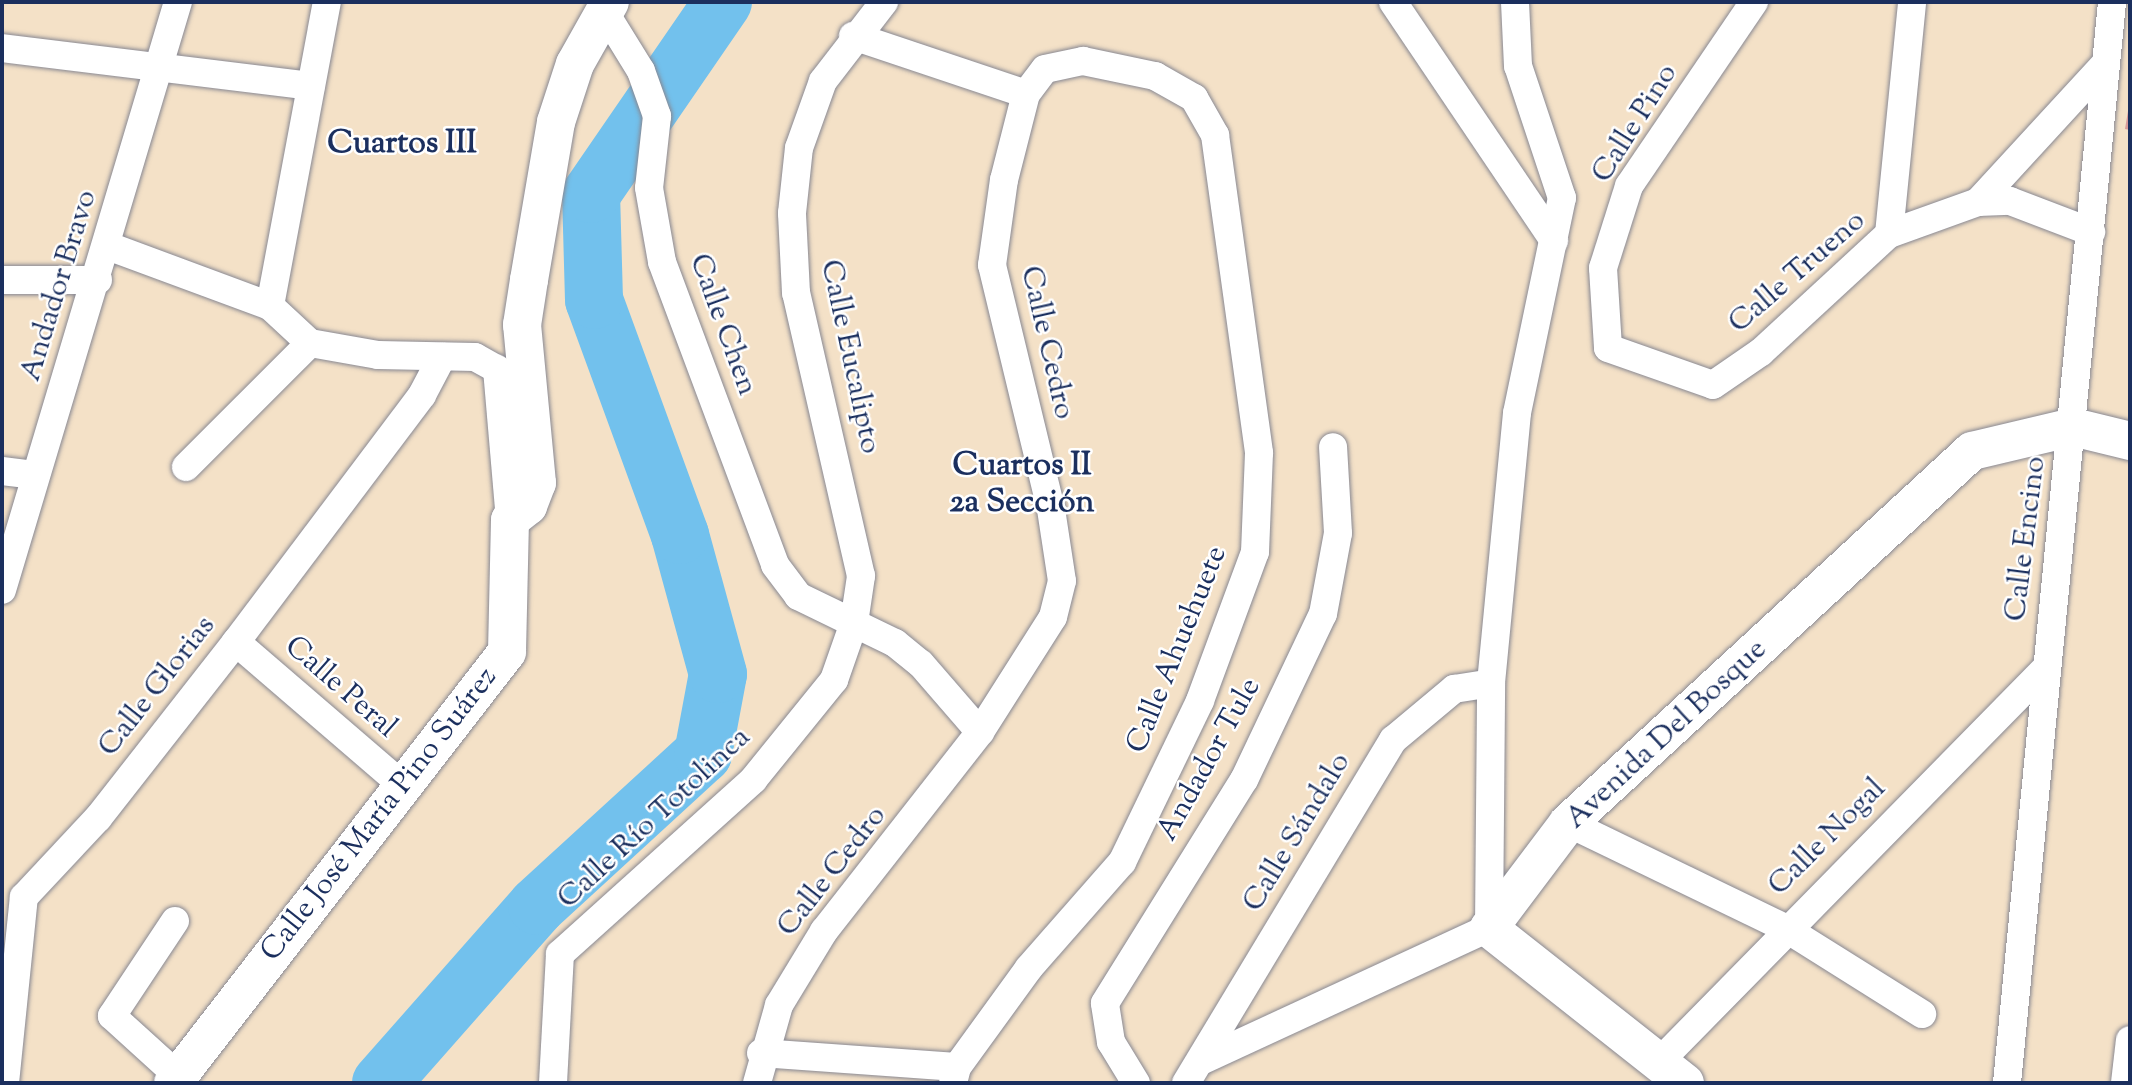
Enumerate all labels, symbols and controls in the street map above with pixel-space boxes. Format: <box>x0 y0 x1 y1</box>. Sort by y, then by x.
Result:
street label: Calle Pino <box>1585 58 1687 190</box>
district label: Cuartos III <box>327 125 477 163</box>
street label: Andador Bravo <box>14 186 106 386</box>
street label: Calle Trueno <box>1722 204 1874 342</box>
street label: Calle Chen <box>680 249 764 401</box>
street label: Calle Eucalipto <box>811 257 887 457</box>
street label: Calle Cedro <box>1011 263 1081 423</box>
district label: Cuartos II 2a Sección <box>950 448 1094 523</box>
street label: Calle Encino <box>1999 454 2055 624</box>
street label: Calle Ahuehuete <box>1120 541 1236 759</box>
street label: Calle Glorias <box>92 609 224 765</box>
street label: Calle Peral <box>276 629 404 747</box>
street label: Avenida Del Bosque <box>1559 632 1775 838</box>
street label: Calle José María Pino Suárez <box>254 661 506 969</box>
street label: Andador Tule <box>1150 672 1270 848</box>
street label: Calle Río Totolinca <box>551 721 759 917</box>
street label: Calle Sándalo <box>1237 747 1359 919</box>
street label: Calle Nogal <box>1762 772 1894 904</box>
street label: Calle Cedro <box>771 799 895 945</box>

